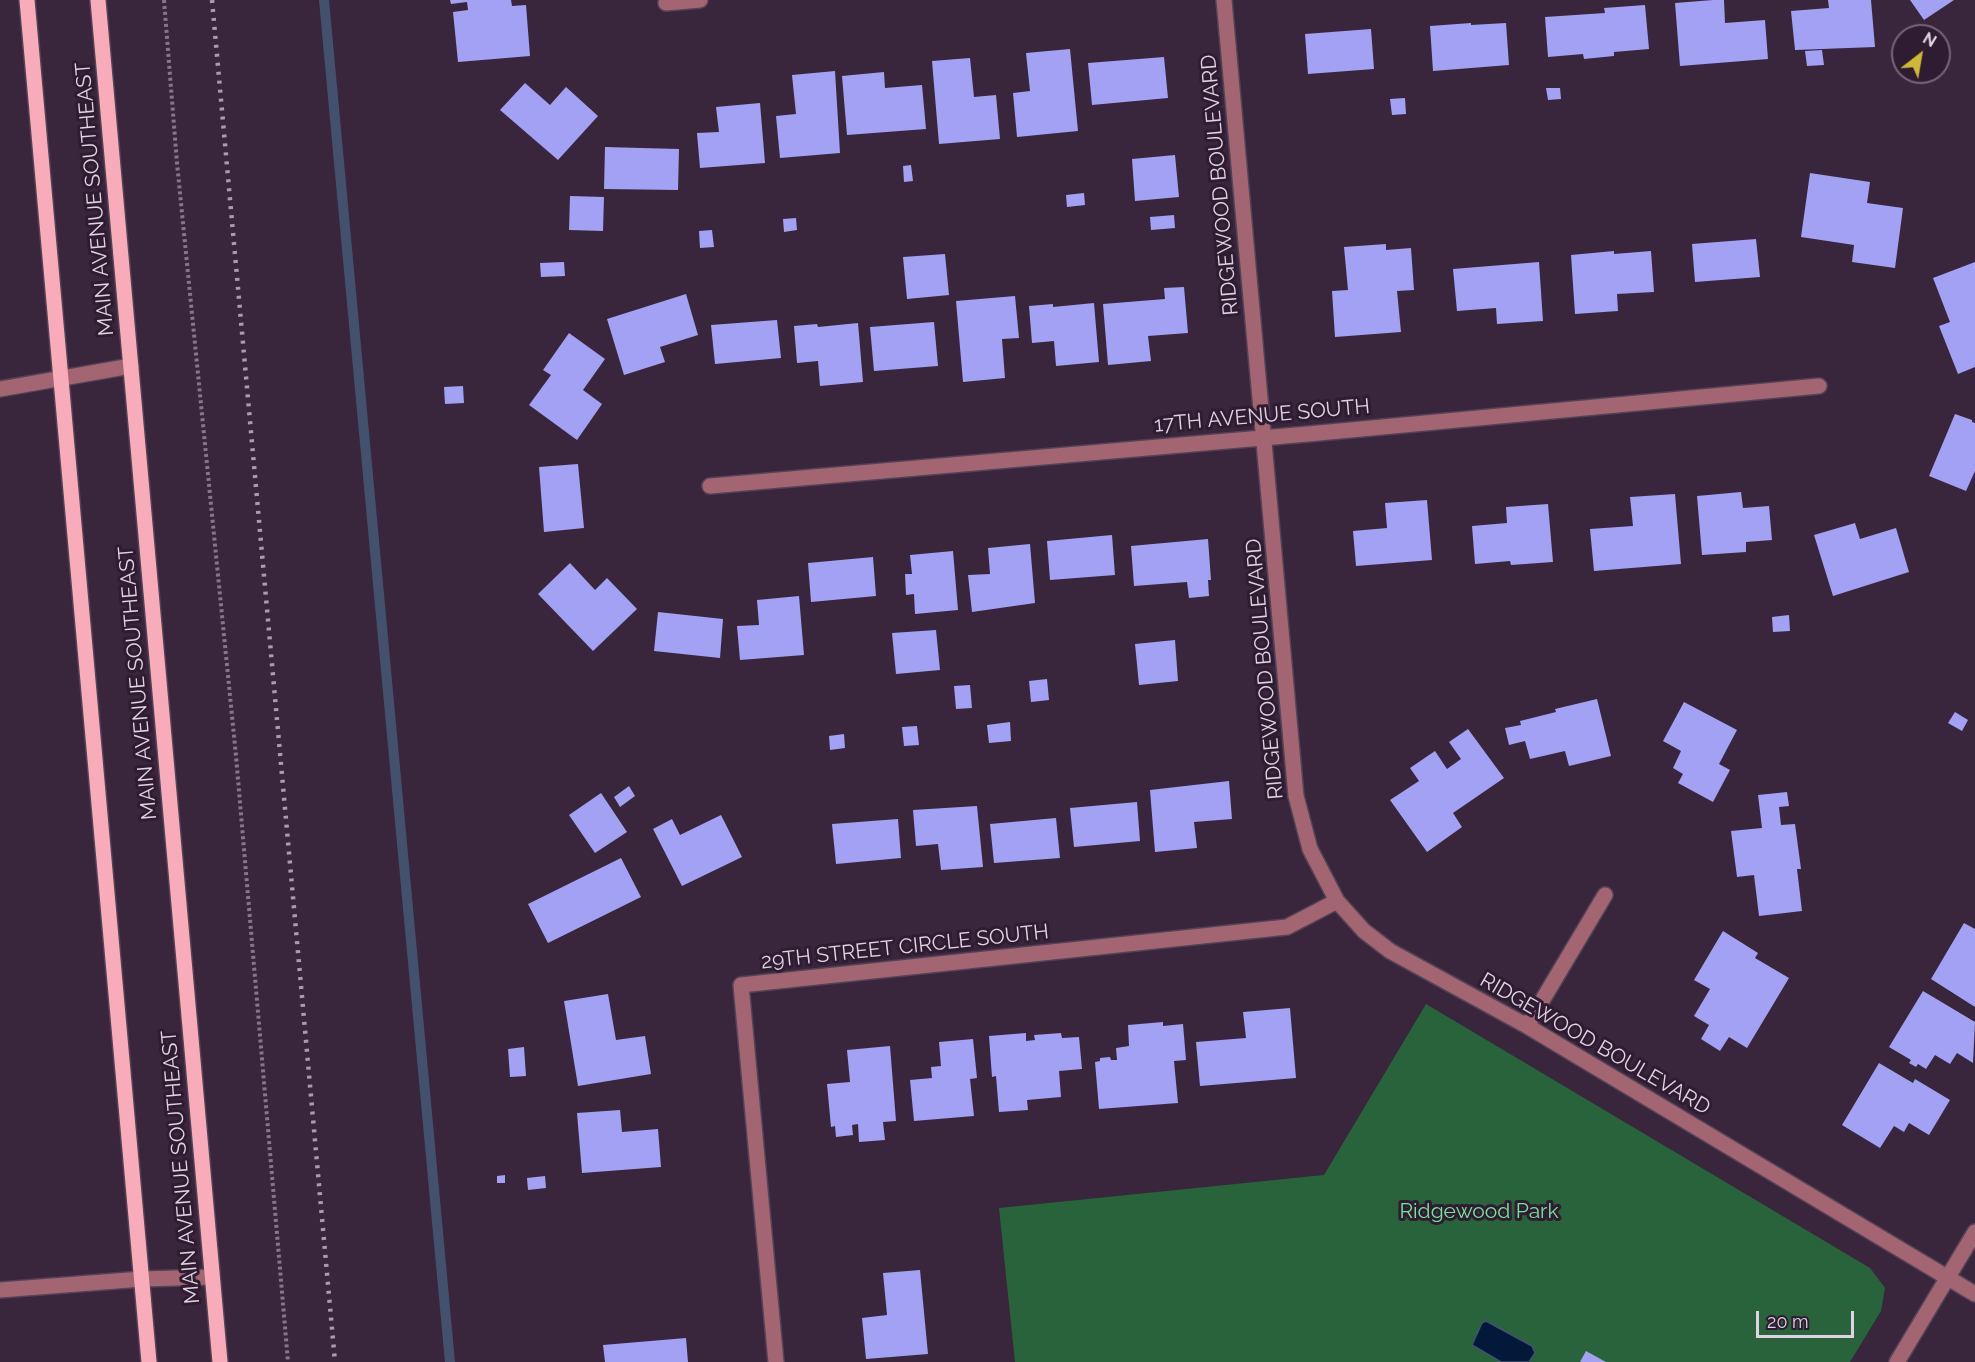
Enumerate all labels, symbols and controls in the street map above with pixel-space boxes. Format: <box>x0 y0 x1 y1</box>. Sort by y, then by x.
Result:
north arrow <box>1891 24 1951 84</box>
text: N <box>1919 29 1940 51</box>
street label: RIDGEWOOD BOULEVARD <box>1196 54 1244 316</box>
street label: MAIN AVENUE SOUTHEAST <box>70 61 120 337</box>
street label: 17TH AVENUE SOUTH <box>1153 394 1371 438</box>
street label: RIDGEWOOD BOULEVARD <box>1241 538 1289 800</box>
street label: MAIN AVENUE SOUTHEAST <box>113 545 163 821</box>
street label: 29TH STREET CIRCLE SOUTH <box>760 919 1050 975</box>
street label: RIDGEWOOD BOULEVARD <box>1475 968 1715 1120</box>
street label: MAIN AVENUE SOUTHEAST <box>156 1029 206 1305</box>
park label: Ridgewood Park <box>1399 1199 1559 1225</box>
scale bar <box>1759 1299 1856 1337</box>
text: 20 m <box>1767 1311 1809 1332</box>

